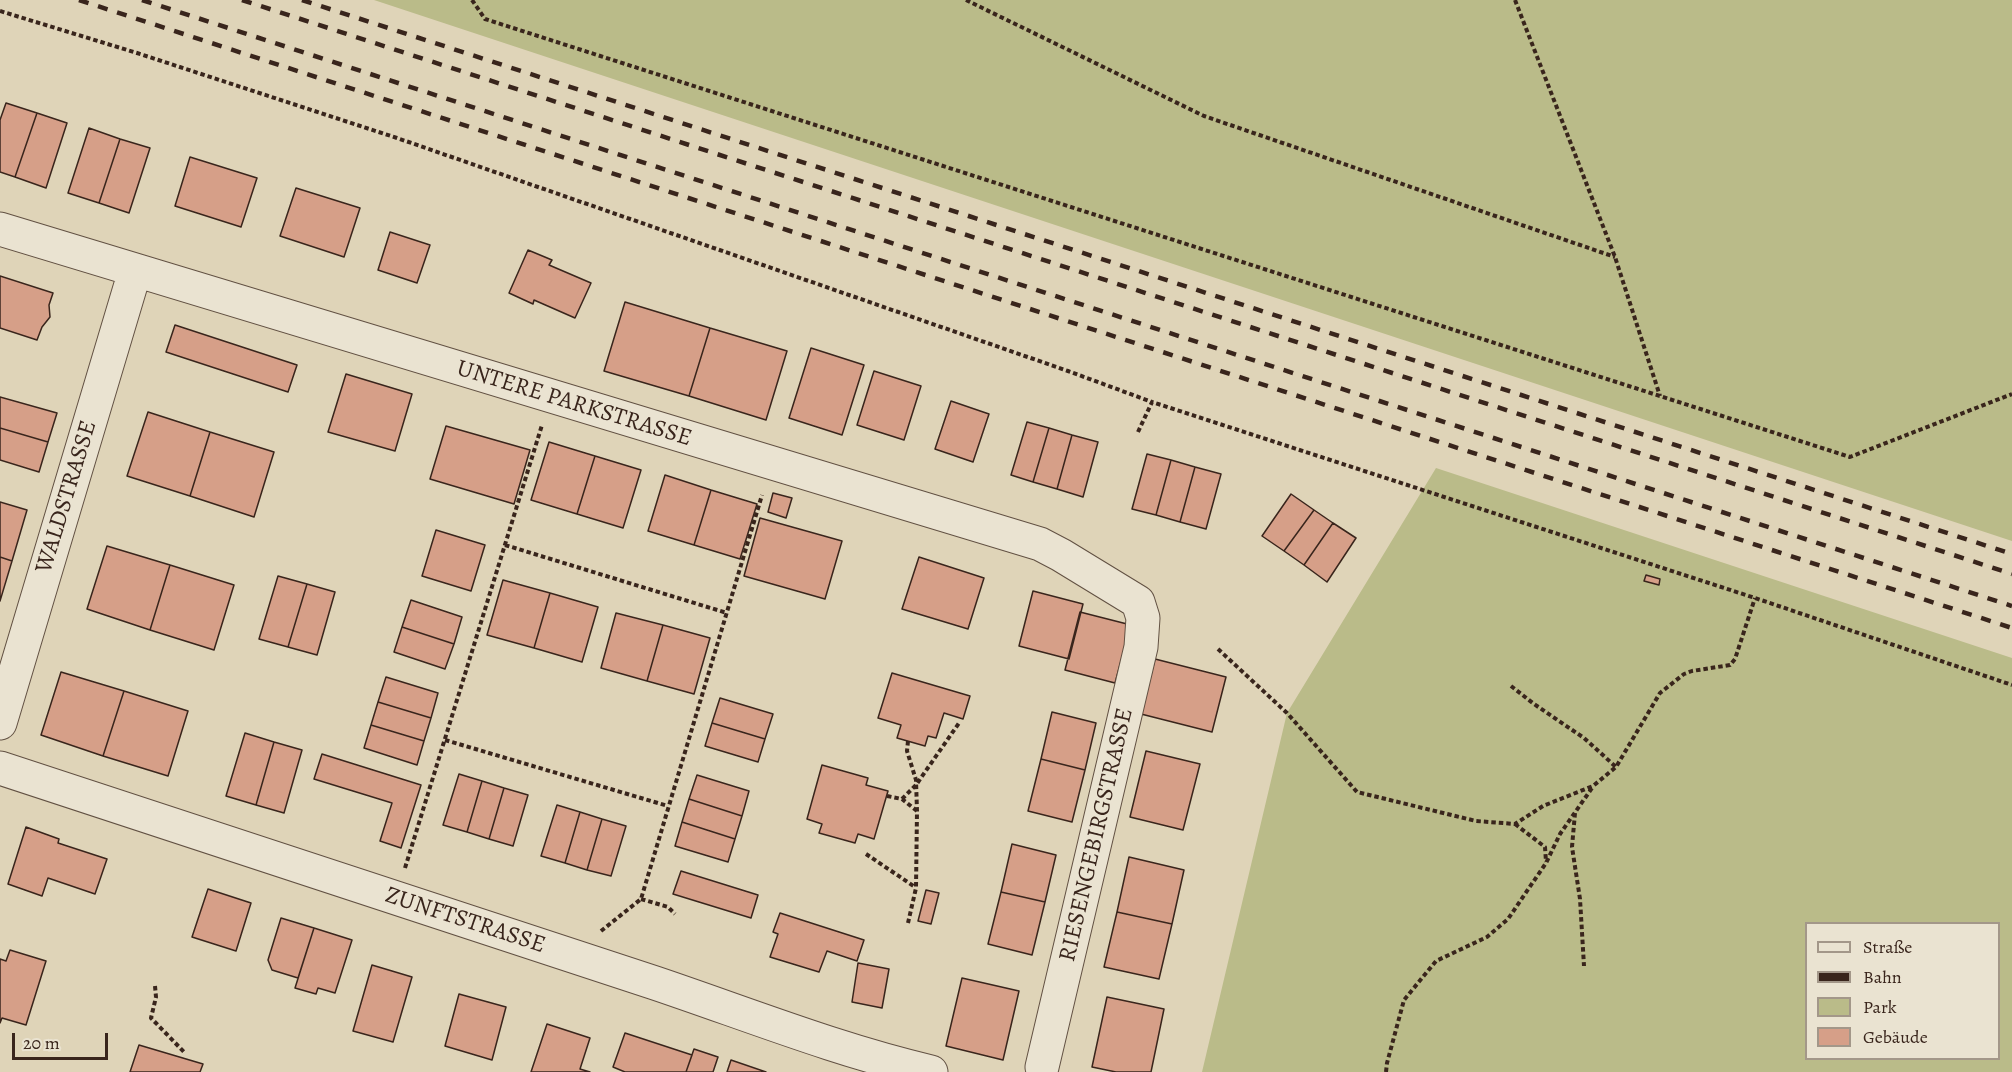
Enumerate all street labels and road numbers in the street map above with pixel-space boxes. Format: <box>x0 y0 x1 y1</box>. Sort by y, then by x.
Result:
street label: UNTERE PARKSTRASSE <box>453 354 695 454</box>
street label: WALDSTRASSE <box>30 417 104 577</box>
street label: RIESENGEBIRGSTRASSE <box>1054 705 1140 965</box>
street label: ZUNFTSTRASSE <box>381 882 549 960</box>

